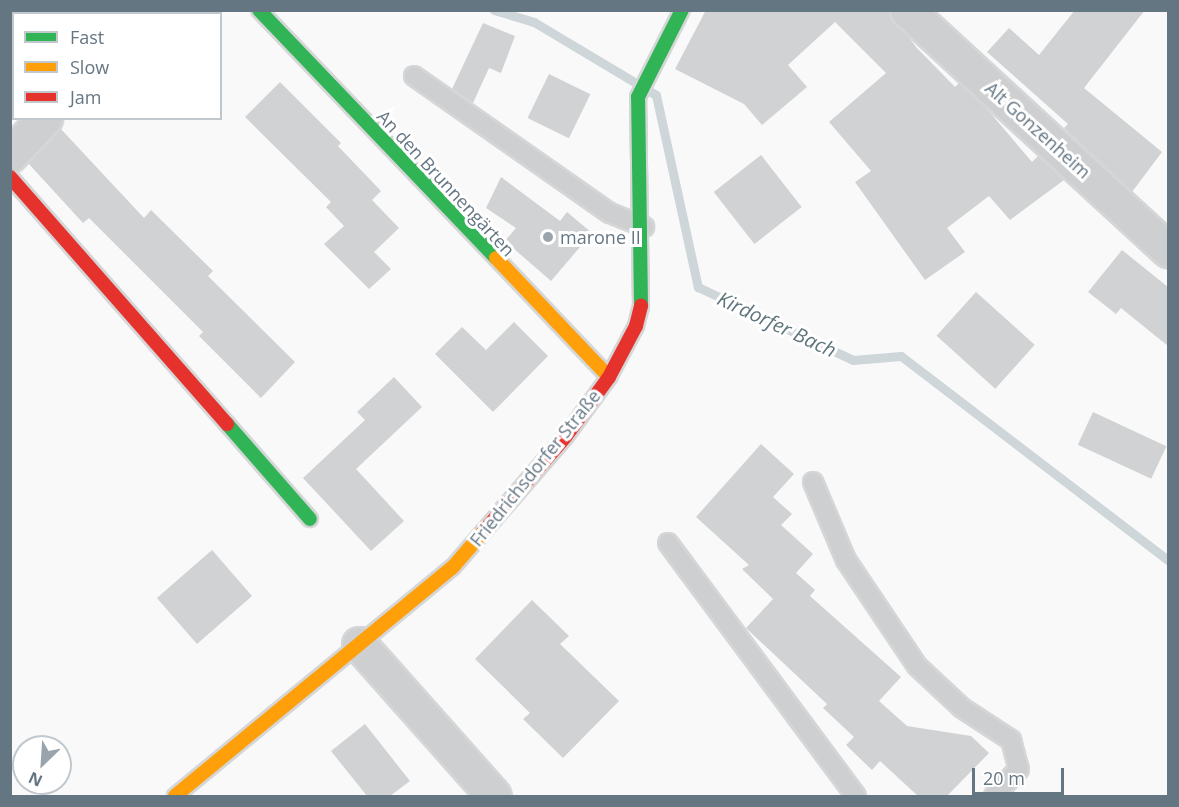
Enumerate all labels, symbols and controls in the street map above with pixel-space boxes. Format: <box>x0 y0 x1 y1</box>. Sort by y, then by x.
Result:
legend <box>12 12 222 120</box>
text: Fast <box>70 25 104 49</box>
text: Slow <box>70 55 109 79</box>
street label: Alt Gonzenheim <box>981 77 1095 183</box>
text: Jam <box>70 85 102 109</box>
street label: An den Brunnengärten <box>373 105 519 261</box>
place label: marone II <box>560 226 641 248</box>
marker: marone II <box>541 230 555 244</box>
water label: Kirdorfer Bach <box>714 286 840 362</box>
street label: Friedrichsdorfer Straße <box>465 386 605 550</box>
north arrow <box>12 735 72 795</box>
scale bar <box>975 756 1066 794</box>
text: 20 m <box>983 766 1025 790</box>
text: N <box>25 767 46 792</box>

